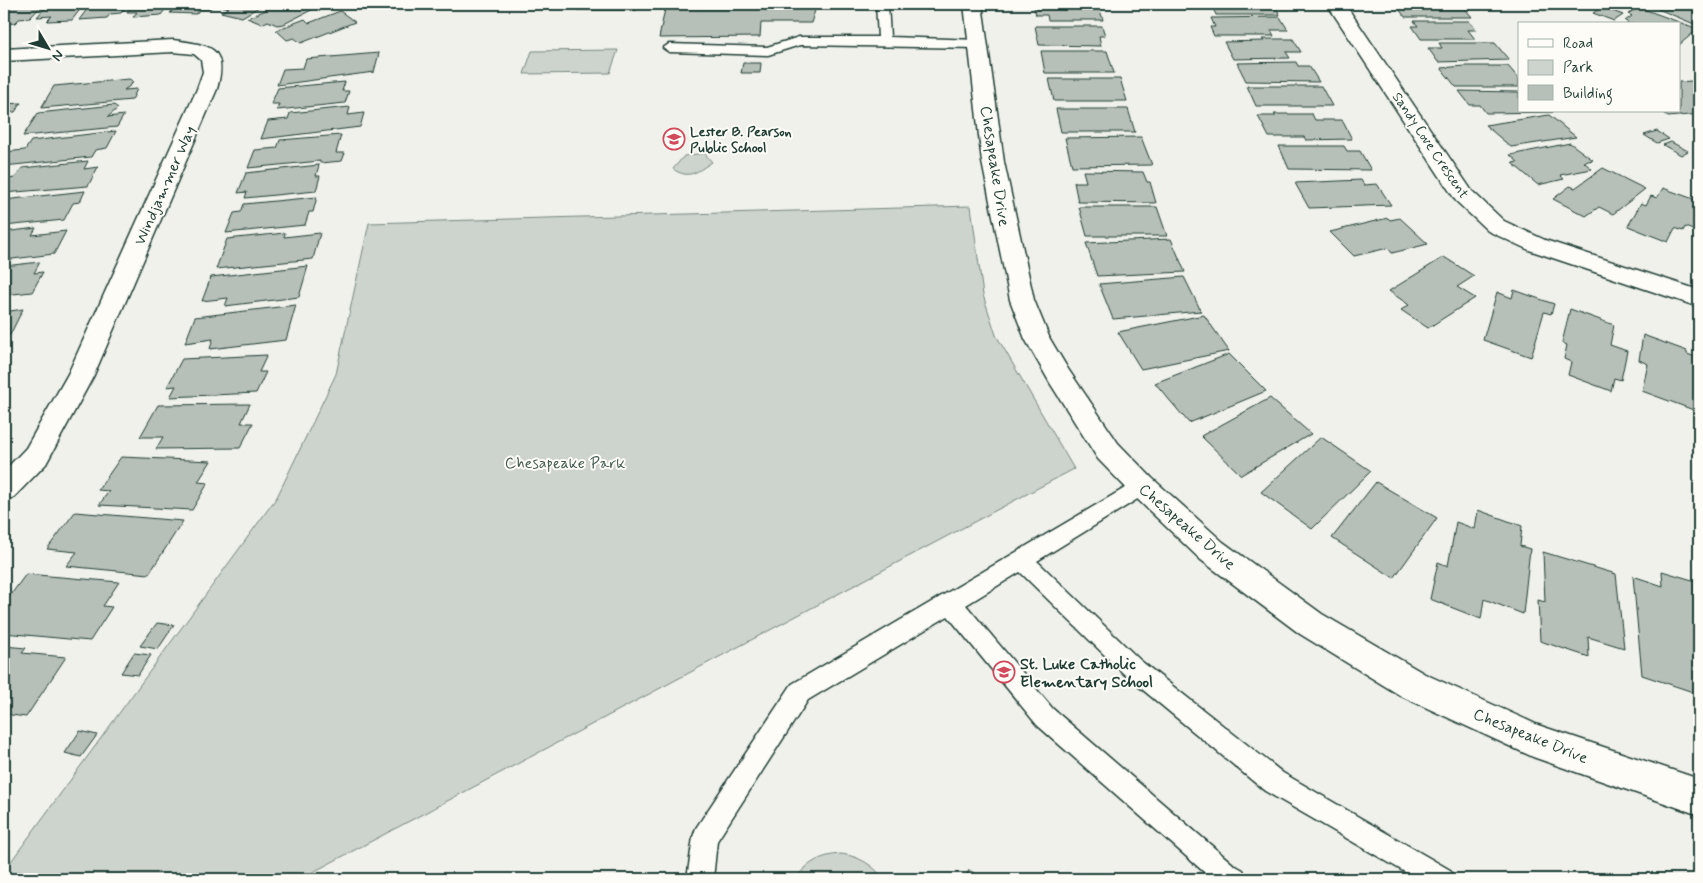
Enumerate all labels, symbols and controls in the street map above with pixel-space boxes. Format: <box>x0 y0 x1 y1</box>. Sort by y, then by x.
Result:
north arrow <box>22 22 72 72</box>
legend <box>1518 22 1680 112</box>
text: Road <box>1563 34 1593 54</box>
text: N <box>47 46 67 65</box>
text: Park <box>1563 58 1593 78</box>
text: Building <box>1563 84 1613 105</box>
street label: Sandy Cove Crescent <box>1388 89 1473 203</box>
street label: Chesapeake Drive <box>975 104 1014 228</box>
street label: Windjammer Way <box>130 123 201 249</box>
place label: Lester B. Pearson Public School <box>690 123 792 157</box>
school or university icon: Lester B. Pearson Public School <box>662 127 686 151</box>
park label: Chesapeake Park <box>505 453 625 474</box>
street label: Chesapeake Drive <box>1134 479 1240 575</box>
place label: St. Luke Catholic Elementary School <box>1020 654 1153 693</box>
school or university icon: St. Luke Catholic Elementary School <box>992 660 1016 684</box>
street label: Chesapeake Drive <box>1470 704 1591 769</box>

